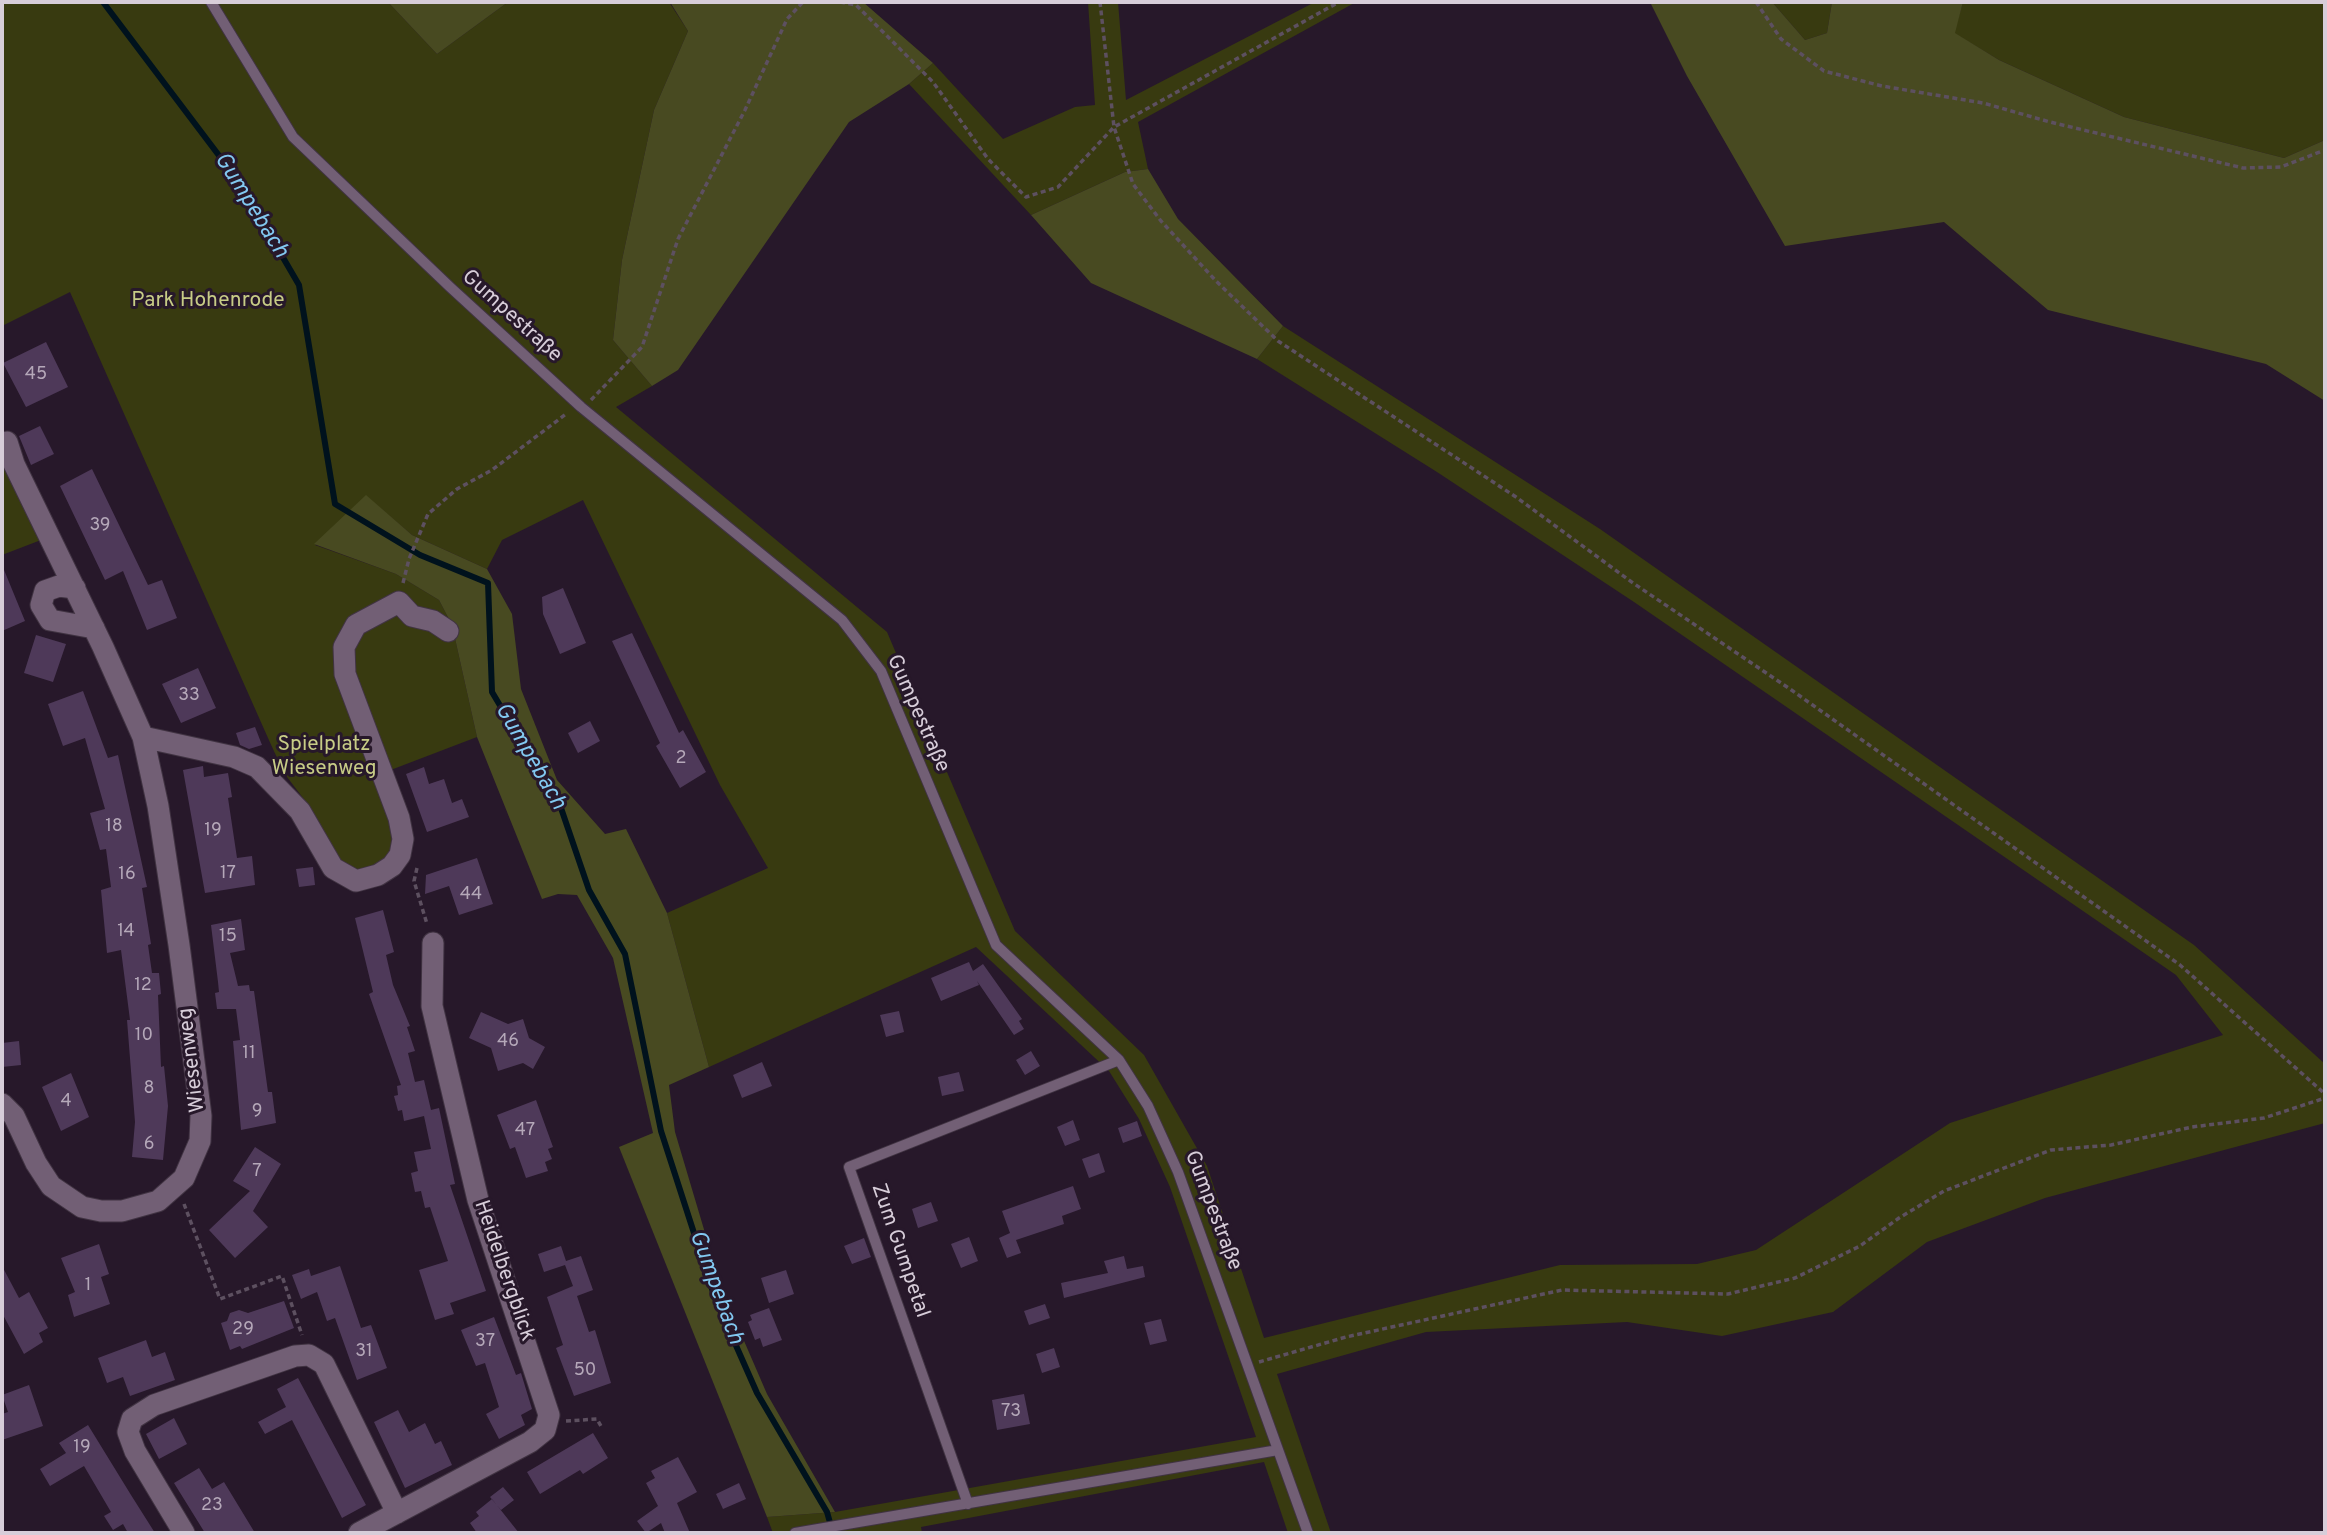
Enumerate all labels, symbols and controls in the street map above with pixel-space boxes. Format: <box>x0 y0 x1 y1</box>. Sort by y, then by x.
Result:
water label: Gumpebach <box>207 148 293 264</box>
street label: Gumpestraße <box>456 265 566 369</box>
park label: Park Hohenrode <box>131 289 285 315</box>
house number: 45 <box>25 364 47 386</box>
house number: 39 <box>89 515 111 537</box>
street label: Gumpestraße <box>880 651 954 777</box>
house number: 33 <box>178 685 200 707</box>
water label: Gumpebach <box>487 698 571 816</box>
park label: Spielplatz Wiesenweg <box>271 733 377 783</box>
house number: 2 <box>675 748 687 770</box>
house number: 18 <box>105 816 123 838</box>
house number: 19 <box>204 820 222 842</box>
house number: 17 <box>220 863 236 885</box>
house number: 16 <box>118 864 136 886</box>
house number: 44 <box>460 884 482 906</box>
house number: 14 <box>117 921 135 943</box>
house number: 15 <box>219 926 237 948</box>
house number: 12 <box>134 975 152 997</box>
street label: Wiesenweg <box>174 1006 212 1114</box>
house number: 10 <box>135 1025 153 1047</box>
house number: 46 <box>497 1031 519 1053</box>
house number: 11 <box>242 1043 256 1065</box>
house number: 8 <box>144 1078 154 1100</box>
house number: 4 <box>60 1091 72 1113</box>
house number: 9 <box>252 1101 262 1123</box>
house number: 47 <box>515 1120 535 1142</box>
house number: 6 <box>144 1134 154 1156</box>
street label: Gumpestraße <box>1178 1148 1246 1274</box>
house number: 7 <box>252 1161 262 1183</box>
street label: Zum Gumpetal <box>864 1181 934 1321</box>
street label: Heidelbergblick <box>467 1197 539 1345</box>
water label: Gumpebach <box>682 1227 748 1349</box>
house number: 1 <box>85 1275 91 1297</box>
house number: 29 <box>232 1319 254 1341</box>
house number: 37 <box>475 1331 495 1353</box>
house number: 31 <box>355 1341 373 1363</box>
house number: 50 <box>574 1360 596 1382</box>
house number: 73 <box>1001 1401 1021 1423</box>
house number: 19 <box>73 1437 91 1459</box>
house number: 23 <box>201 1495 223 1517</box>

